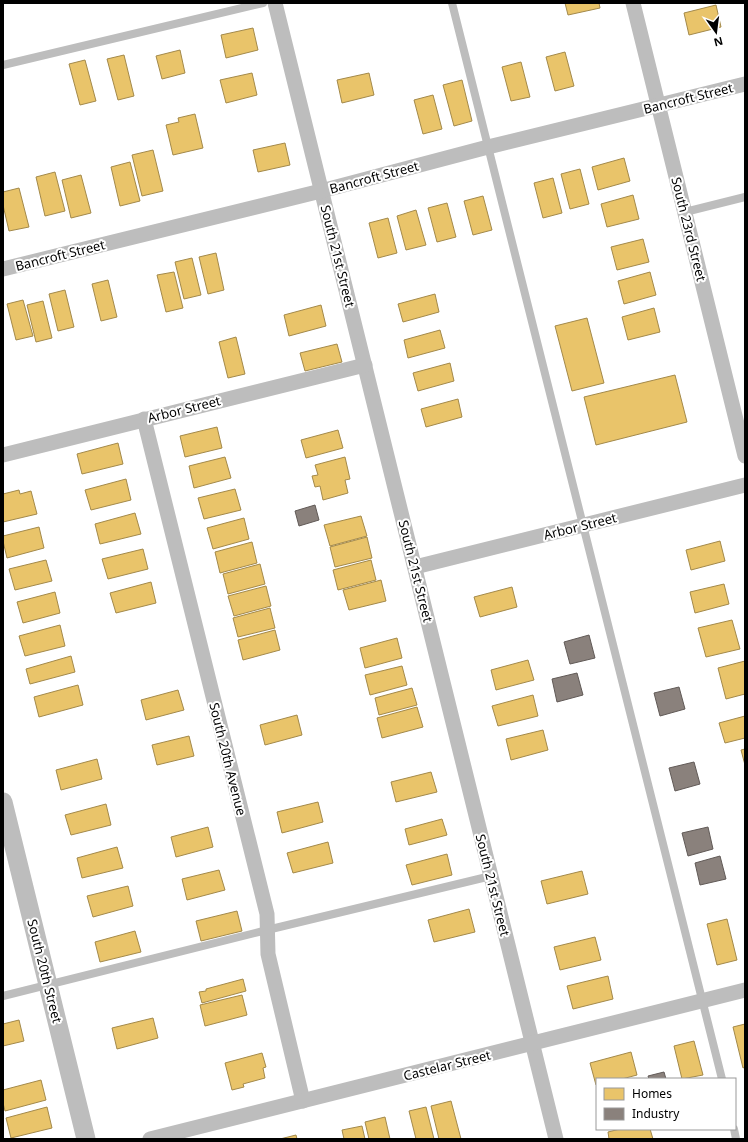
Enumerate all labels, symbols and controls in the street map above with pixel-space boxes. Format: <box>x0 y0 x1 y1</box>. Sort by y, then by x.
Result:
north arrow <box>696 12 736 52</box>
text: N <box>712 34 725 51</box>
street label: Bancroft Street <box>641 78 735 118</box>
street label: Bancroft Street <box>327 156 421 198</box>
street label: South 23rd Street <box>667 175 711 283</box>
street label: South 21st Street <box>317 203 359 309</box>
street label: Bancroft Street <box>13 235 107 275</box>
street label: Arbor Street <box>146 391 223 427</box>
street label: Arbor Street <box>542 508 619 544</box>
street label: South 21st Street <box>395 518 437 624</box>
street label: South 20th Avenue <box>205 701 251 817</box>
street label: South 21st Street <box>472 832 514 938</box>
street label: South 20th Street <box>23 917 67 1025</box>
street label: Castelar Street <box>401 1045 493 1085</box>
legend <box>596 1078 736 1130</box>
text: Homes <box>632 1085 672 1102</box>
text: Industry <box>632 1105 680 1122</box>

